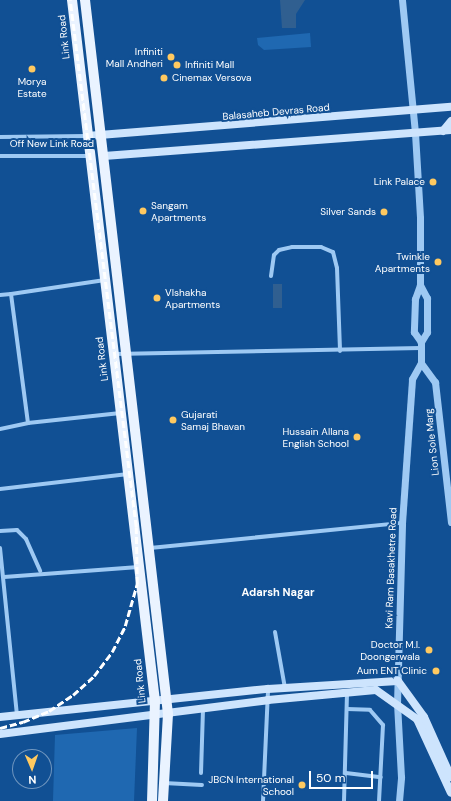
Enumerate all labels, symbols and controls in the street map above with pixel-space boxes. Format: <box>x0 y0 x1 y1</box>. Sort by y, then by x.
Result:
street label: Link Road <box>56 14 72 60</box>
place label: Infiniti Mall Andheri <box>106 45 163 68</box>
marker: Infiniti Mall Andheri <box>166 52 176 62</box>
place label: Infiniti Mall <box>185 59 234 71</box>
marker: Infiniti Mall <box>172 60 182 70</box>
marker: Morya Estate <box>27 64 37 74</box>
place label: Cinemax Versova <box>172 72 252 84</box>
marker: Cinemax Versova <box>159 73 169 83</box>
place label: Morya Estate <box>17 75 47 98</box>
street label: Balasaheb Devras Road <box>222 101 330 123</box>
street label: Off New Link Road <box>10 138 94 150</box>
place label: Link Palace <box>374 176 425 188</box>
marker: Link Palace <box>428 177 438 187</box>
place label: Sangam Apartments <box>151 199 206 222</box>
marker: Sangam Apartments <box>138 206 148 216</box>
place label: Silver Sands <box>320 206 376 218</box>
marker: Silver Sands <box>379 207 389 217</box>
place label: Twinkle Apartments <box>375 250 430 274</box>
marker: Twinkle Apartments <box>433 257 443 267</box>
place label: VIshakha Apartments <box>165 286 220 310</box>
marker: VIshakha Apartments <box>152 293 162 303</box>
street label: Link Road <box>93 336 111 382</box>
place label: Gujarati Samaj Bhavan <box>181 408 245 432</box>
street label: Lion Sole Marg <box>423 408 441 476</box>
marker: Gujarati Samaj Bhavan <box>168 415 178 425</box>
place label: Hussain Allana English School <box>282 425 349 448</box>
marker: Hussain Allana English School <box>352 432 362 442</box>
street label: Kavi Ram Basakhetre Road <box>383 507 399 629</box>
district label: Adarsh Nagar <box>242 585 314 599</box>
place label: Doctor M.I. Doongerwala <box>360 638 420 662</box>
marker: Doctor M.I. Doongerwala <box>423 644 435 656</box>
street label: Link Road <box>132 658 148 704</box>
place label: Aum ENT Clinic <box>357 665 427 677</box>
marker: Aum ENT Clinic <box>430 665 442 677</box>
north arrow <box>12 749 52 789</box>
scale bar <box>311 763 375 789</box>
text: 50 m <box>316 770 345 786</box>
text: N <box>28 773 37 787</box>
place label: JBCN International School <box>208 773 294 796</box>
marker: JBCN International School <box>297 780 307 790</box>

